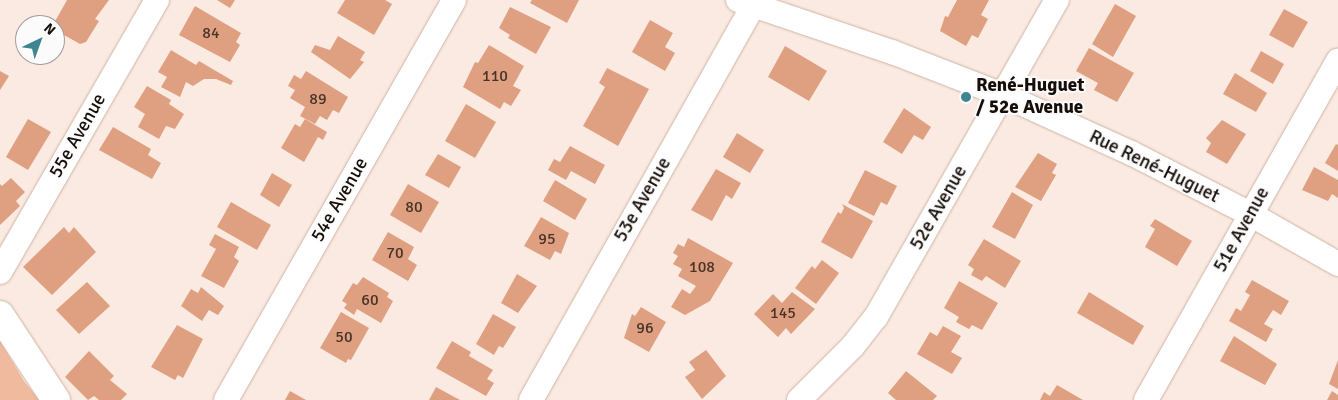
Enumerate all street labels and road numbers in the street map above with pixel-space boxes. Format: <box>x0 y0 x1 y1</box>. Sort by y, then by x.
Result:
street label: 55e Avenue <box>45 90 111 182</box>
street label: Rue René-Huguet <box>1085 126 1223 208</box>
street label: 54e Avenue <box>307 154 373 246</box>
street label: 53e Avenue <box>610 154 676 246</box>
street label: 52e Avenue <box>906 162 972 254</box>
street label: 51e Avenue <box>1209 184 1275 276</box>

